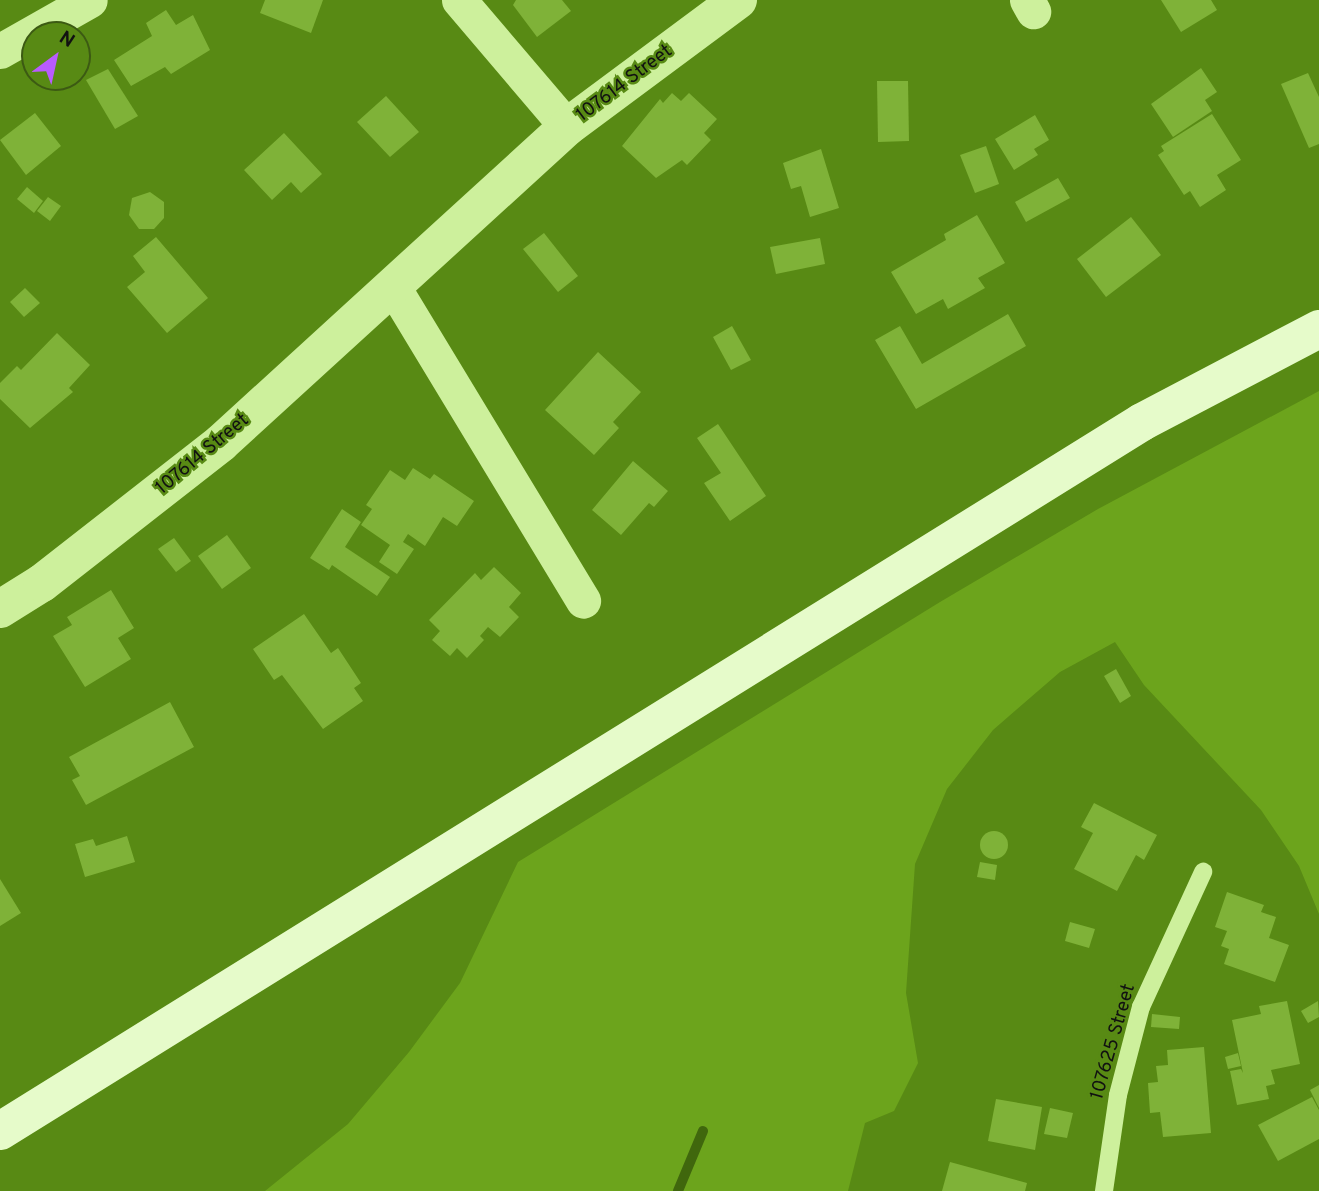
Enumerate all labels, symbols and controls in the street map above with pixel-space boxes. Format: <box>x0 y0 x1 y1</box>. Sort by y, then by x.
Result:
north arrow <box>21 21 91 91</box>
text: N <box>54 26 79 54</box>
street label: 107614 Street <box>572 41 678 127</box>
street label: 107614 Street <box>152 410 254 500</box>
street label: 107625 Street <box>1087 982 1141 1102</box>

